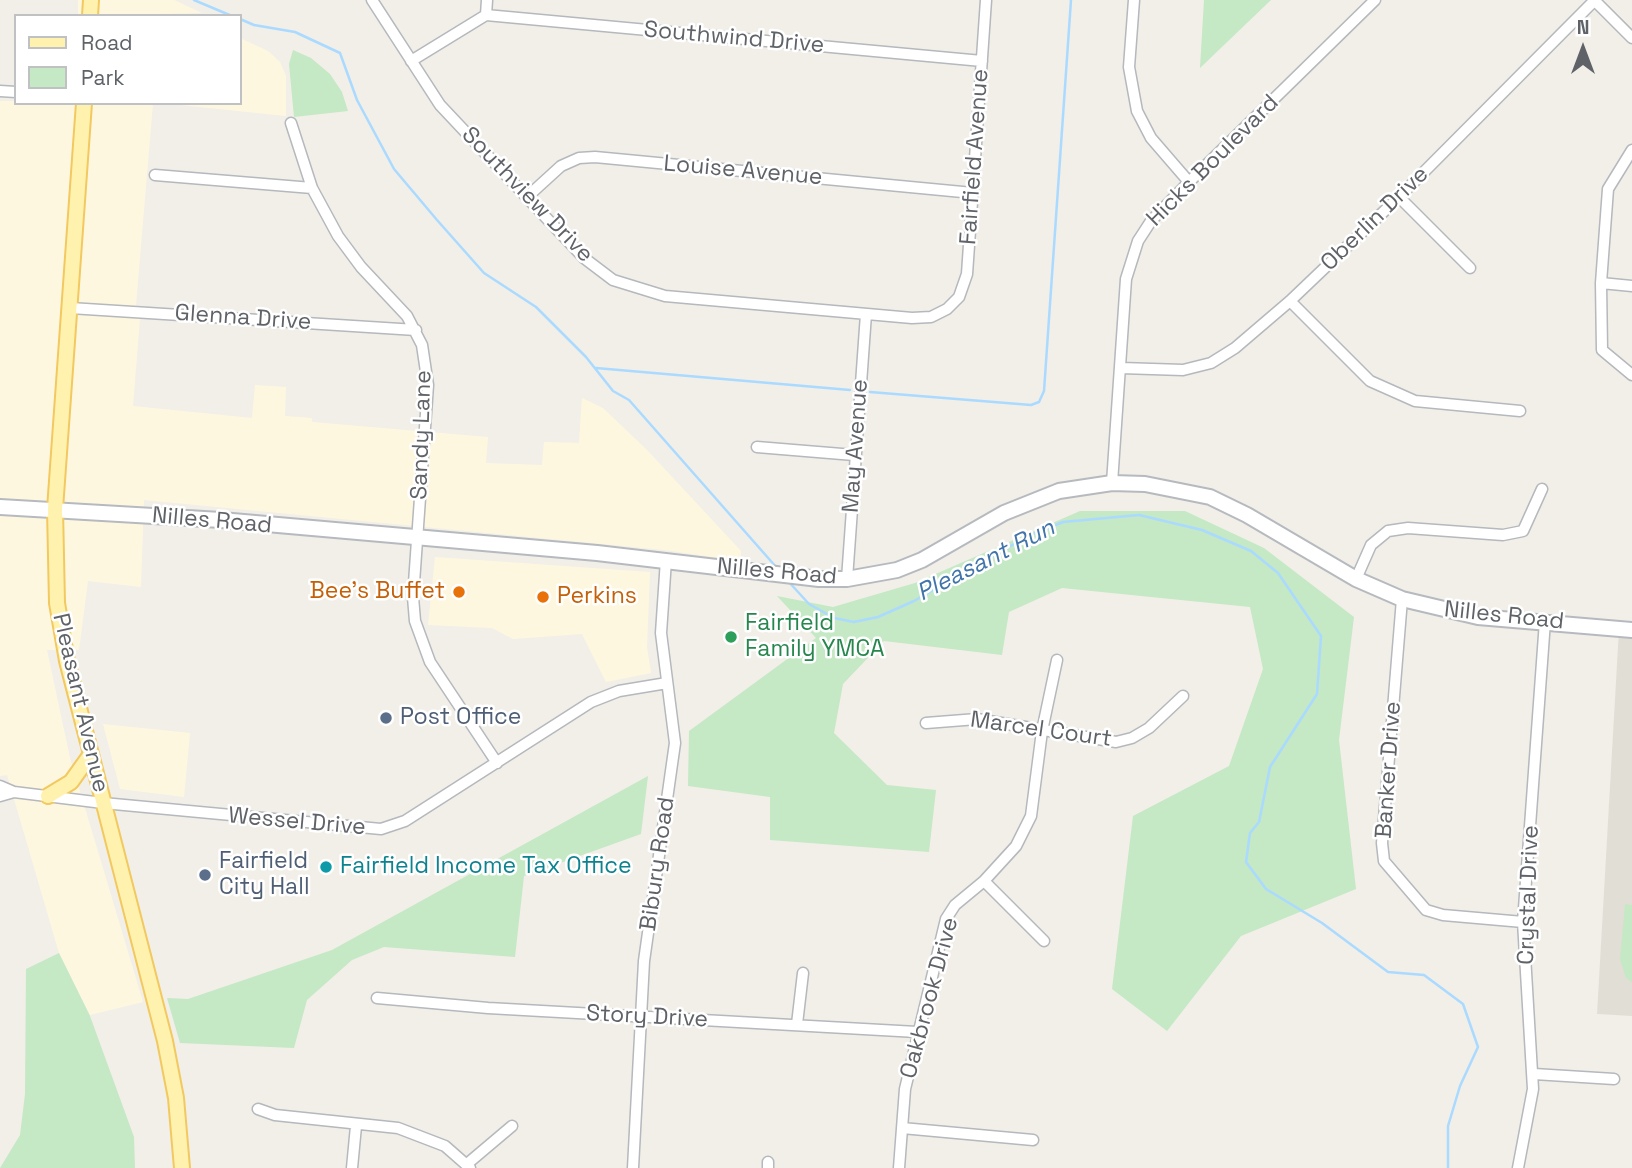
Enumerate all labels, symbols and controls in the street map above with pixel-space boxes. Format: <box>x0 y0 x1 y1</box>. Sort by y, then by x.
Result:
legend <box>14 14 242 105</box>
north arrow <box>1548 14 1618 84</box>
text: N <box>1577 15 1589 40</box>
street label: Southwind Drive <box>643 16 825 60</box>
text: Road <box>81 29 133 56</box>
text: Park <box>81 64 125 91</box>
street label: Fairfield Avenue <box>955 68 995 246</box>
street label: Hicks Boulevard <box>1141 89 1285 233</box>
street label: Southview Drive <box>455 122 599 268</box>
street label: Louise Avenue <box>662 150 824 192</box>
street label: Oberlin Drive <box>1315 161 1435 277</box>
street label: Glenna Drive <box>174 299 312 337</box>
street label: Sandy Lane <box>406 370 438 500</box>
street label: May Avenue <box>838 378 874 514</box>
street label: Nilles Road <box>151 502 273 540</box>
water label: Pleasant Run <box>912 514 1060 608</box>
street label: Nilles Road <box>716 553 838 591</box>
place label: Bee's Buffet <box>310 578 445 606</box>
place label: Perkins <box>557 583 637 611</box>
marker: Bee's Buffet <box>451 584 467 600</box>
marker: Perkins <box>535 589 551 605</box>
street label: Nilles Road <box>1443 596 1565 636</box>
place label: Fairfield Family YMCA <box>745 610 885 664</box>
street label: Pleasant Avenue <box>46 611 114 795</box>
marker: Fairfield Family YMCA <box>723 629 739 645</box>
street label: Banker Drive <box>1370 700 1408 840</box>
place label: Post Office <box>400 704 521 732</box>
street label: Marcel Court <box>968 706 1114 754</box>
marker: Post Office <box>378 710 394 726</box>
street label: Bibury Road <box>635 795 681 933</box>
street label: Wessel Drive <box>227 802 367 842</box>
street label: Crystal Drive <box>1513 825 1545 965</box>
place label: Fairfield City Hall <box>219 848 310 902</box>
place label: Fairfield Income Tax Office <box>340 853 632 881</box>
marker: Fairfield Income Tax Office <box>318 859 334 875</box>
marker: Fairfield City Hall <box>197 867 213 883</box>
street label: Oakbrook Drive <box>895 914 965 1082</box>
street label: Story Drive <box>585 1000 709 1034</box>

